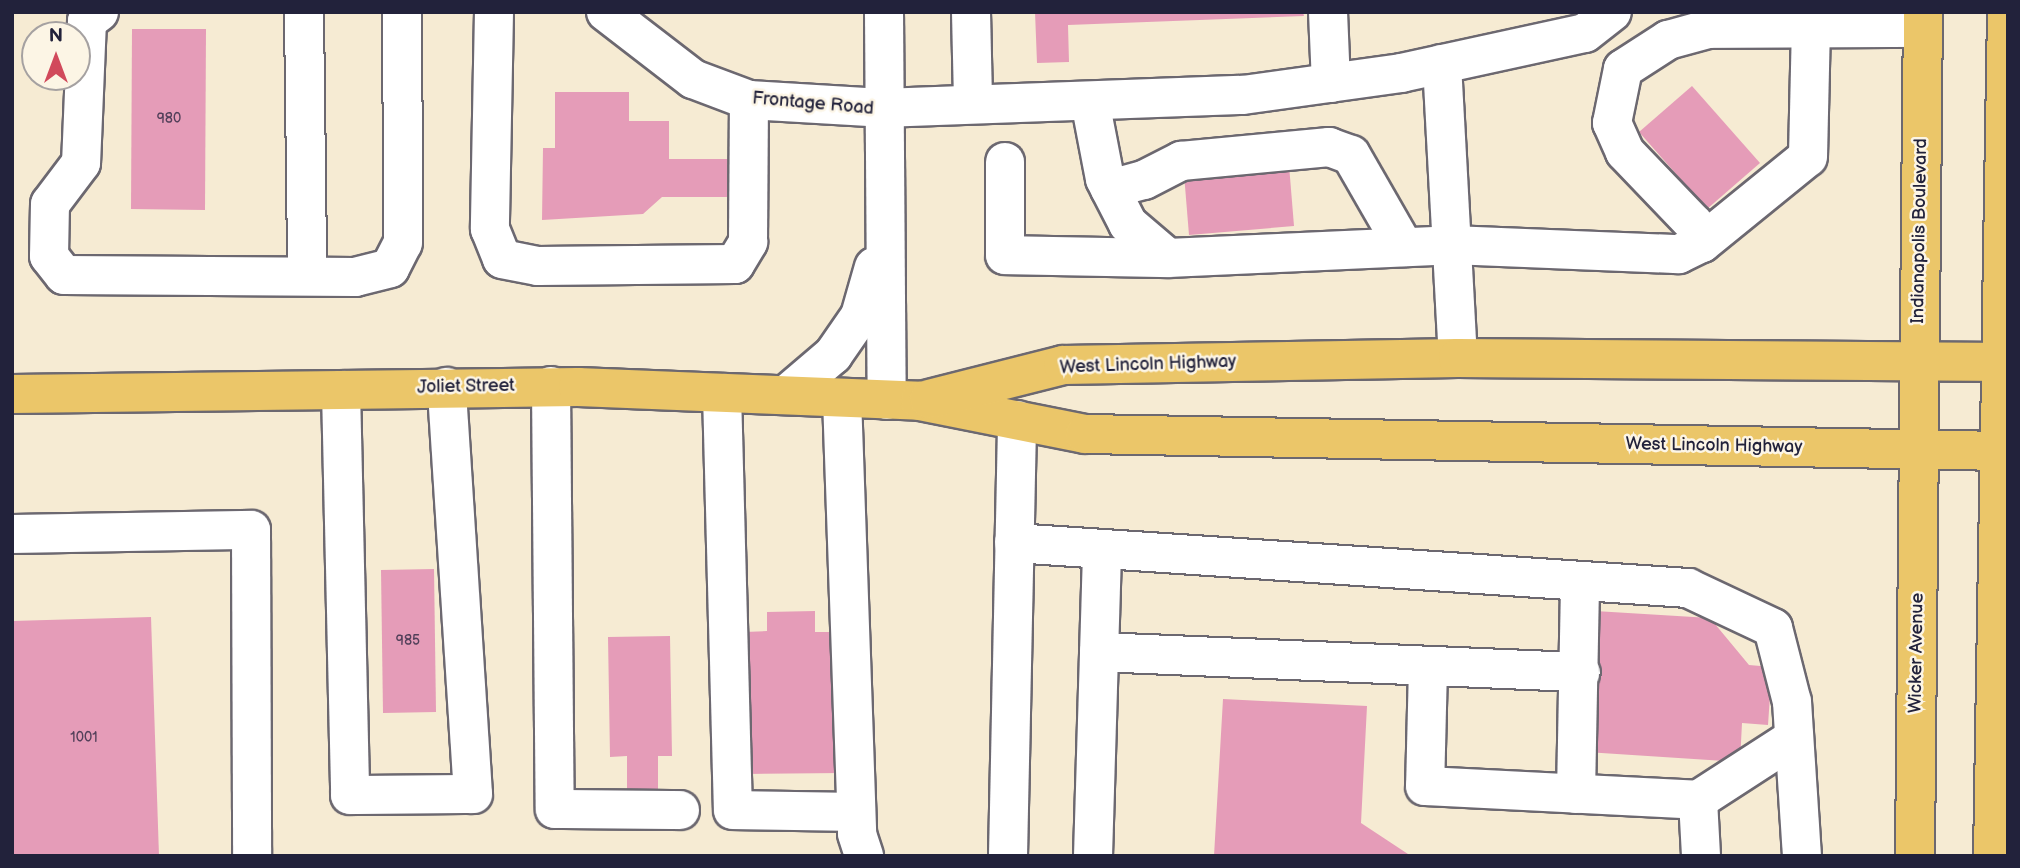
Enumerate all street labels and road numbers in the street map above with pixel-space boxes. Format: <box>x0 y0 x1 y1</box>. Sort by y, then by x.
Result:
street label: Frontage Road <box>751 88 875 120</box>
street label: Indianapolis Boulevard <box>1908 138 1932 324</box>
street label: West Lincoln Highway <box>1059 351 1237 379</box>
street label: Joliet Street <box>417 375 515 399</box>
street label: West Lincoln Highway <box>1625 434 1803 458</box>
street label: Wicker Avenue <box>1905 593 1929 713</box>

